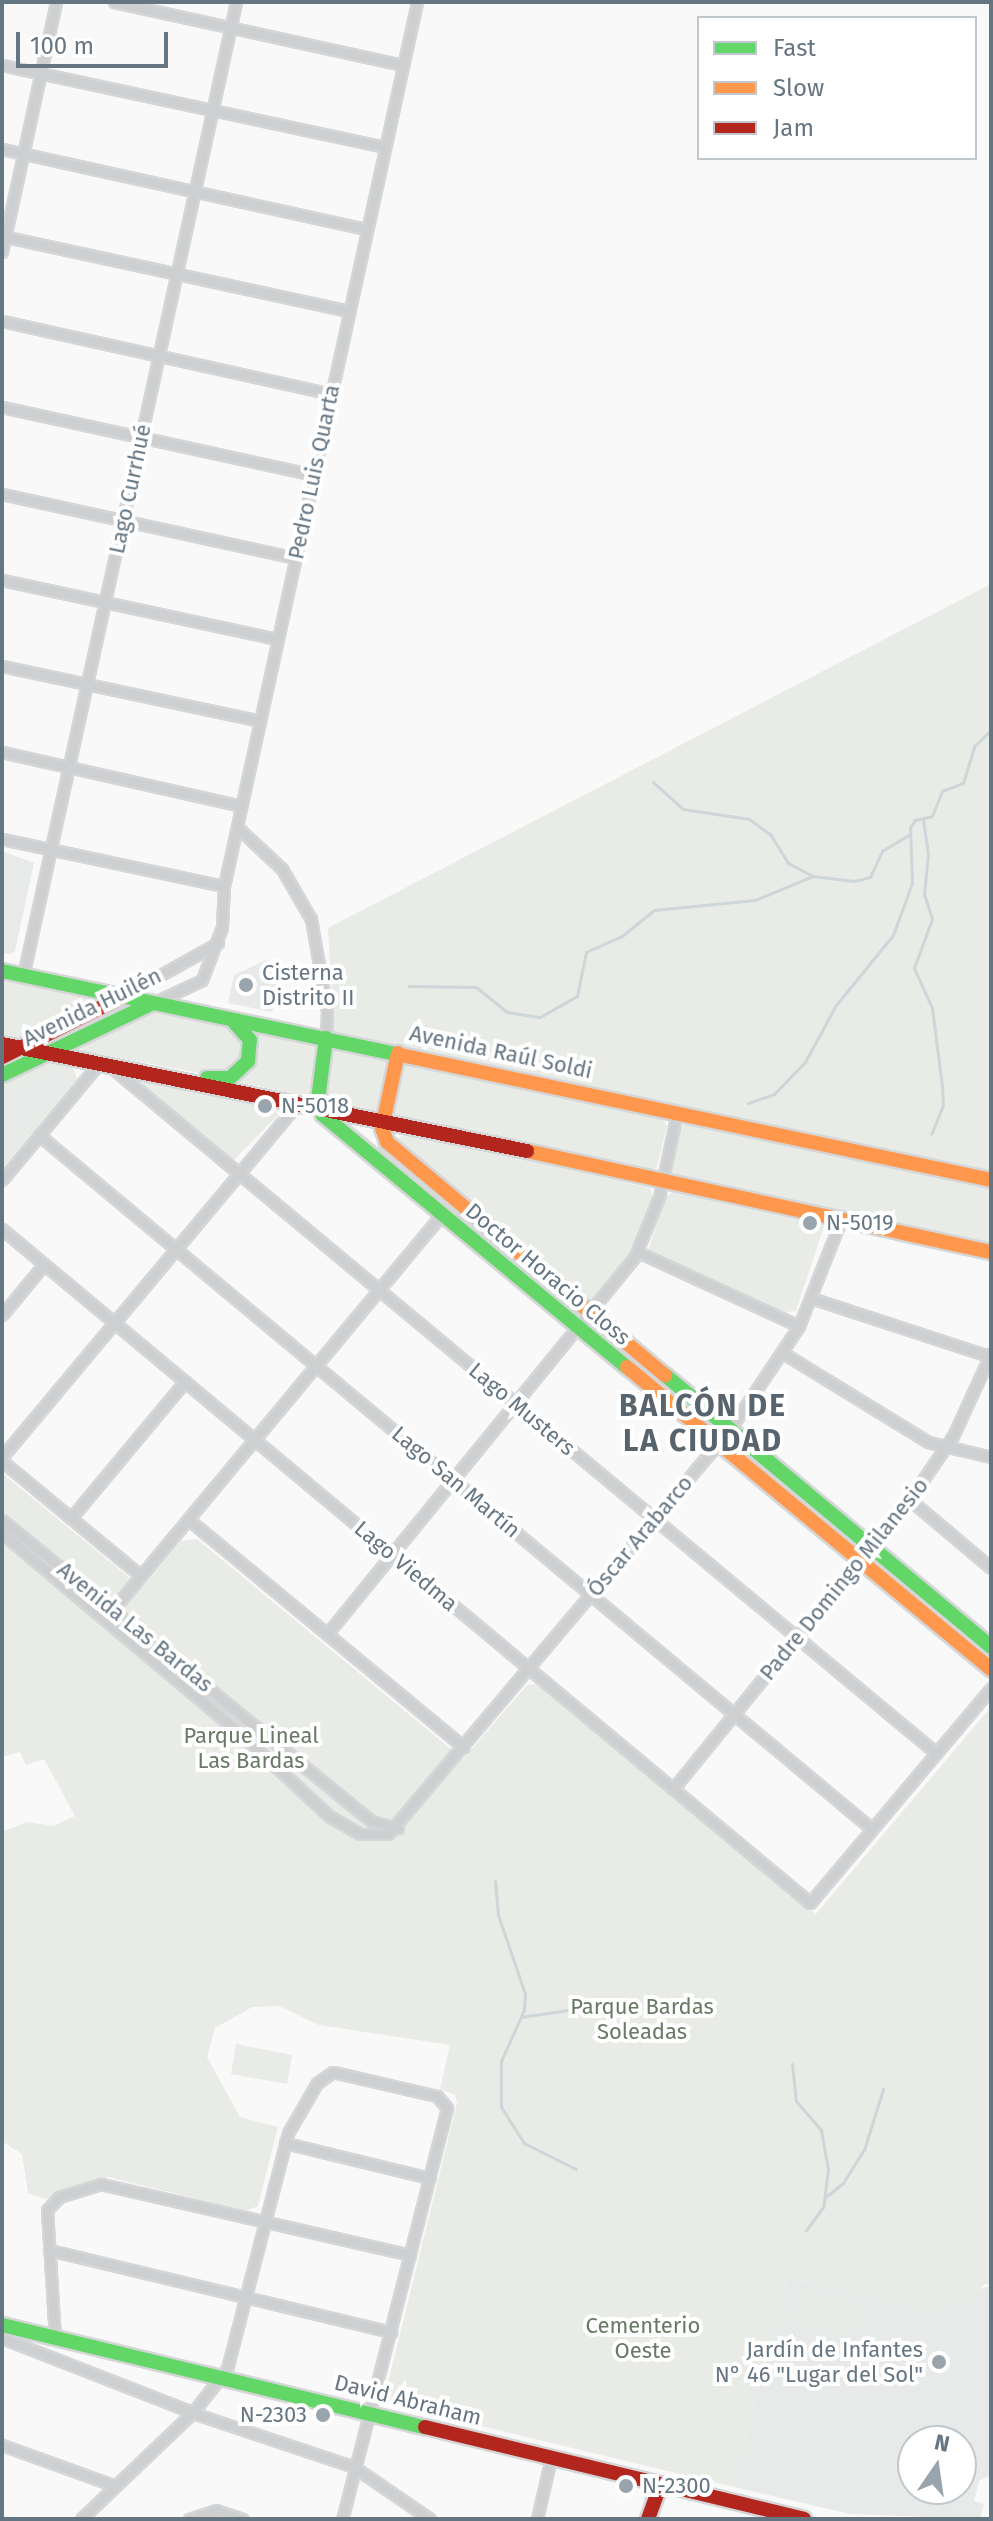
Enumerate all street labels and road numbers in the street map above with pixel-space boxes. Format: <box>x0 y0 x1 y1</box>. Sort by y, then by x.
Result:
street label: Pedro Luis Quarta <box>283 382 345 562</box>
street label: Lago Currhué <box>103 422 157 556</box>
street label: Avenida Huilén <box>19 962 165 1052</box>
street label: Avenida Raúl Soldi <box>407 1020 595 1084</box>
street label: Doctor Horacio Closs <box>460 1197 636 1351</box>
street label: Lago Musters <box>464 1357 580 1461</box>
street label: Lago San Martín <box>386 1421 526 1543</box>
street label: Óscar Arabarco <box>582 1470 698 1602</box>
street label: Padre Domingo Milanesio <box>754 1472 934 1686</box>
street label: Lago Viedma <box>349 1515 463 1617</box>
street label: Avenida Las Bardas <box>52 1556 218 1698</box>
street label: David Abraham <box>332 2369 484 2431</box>

